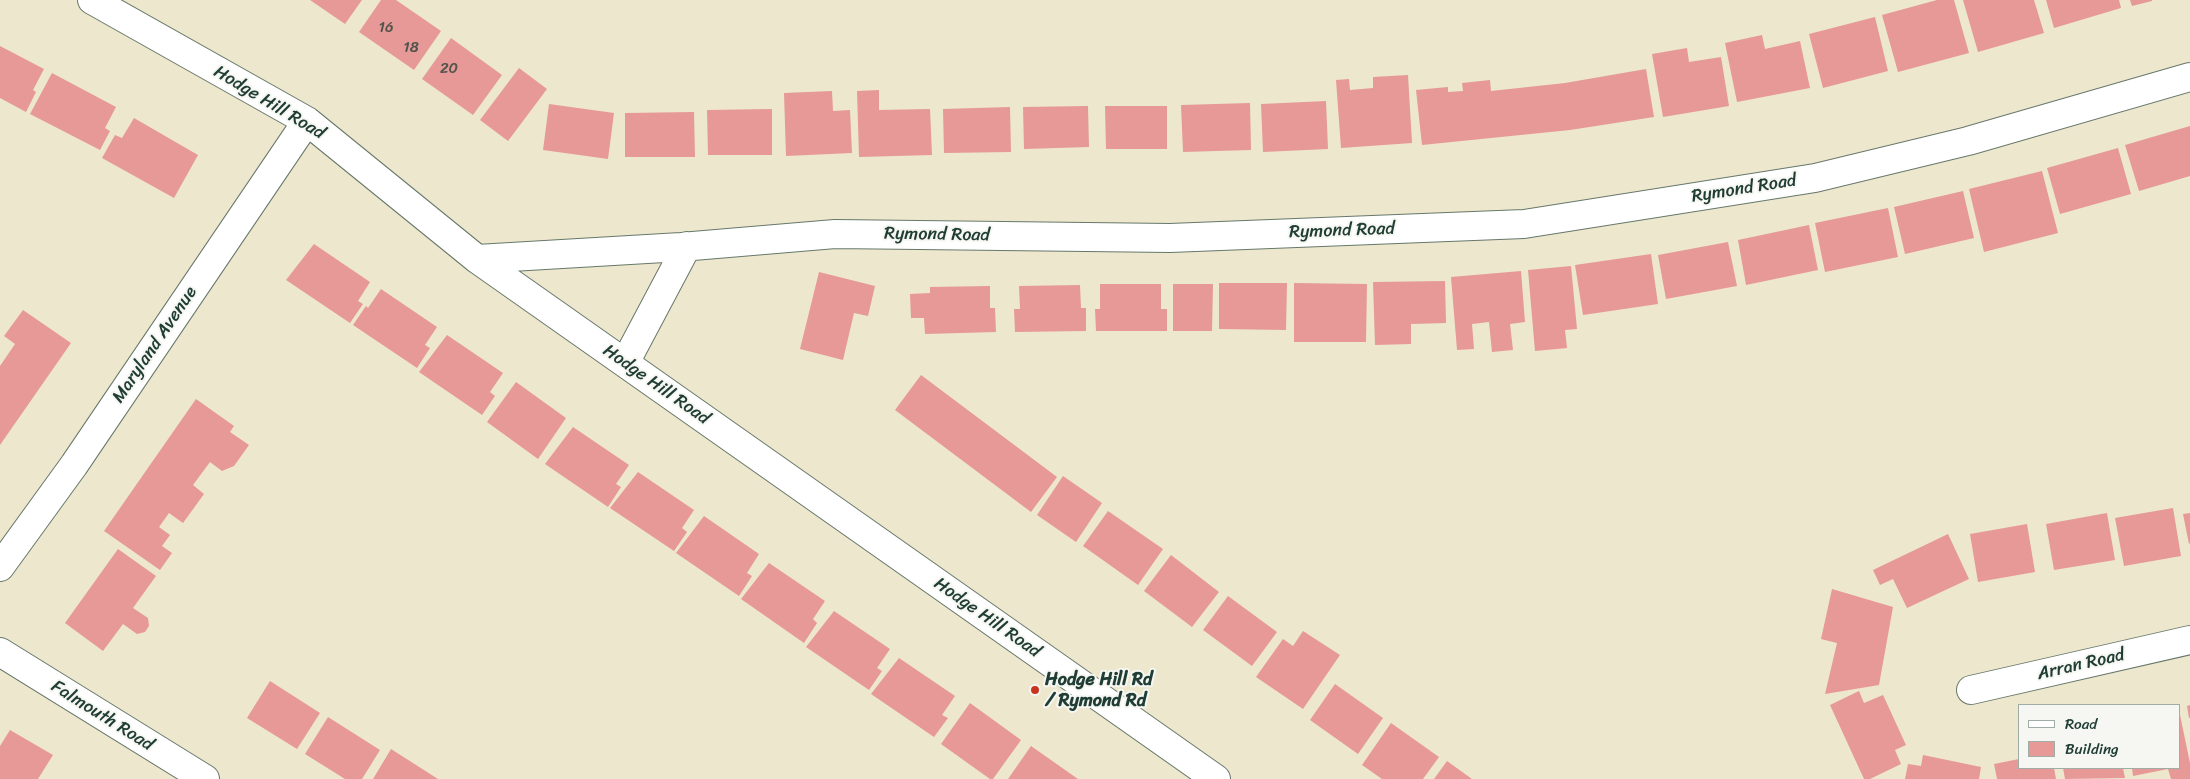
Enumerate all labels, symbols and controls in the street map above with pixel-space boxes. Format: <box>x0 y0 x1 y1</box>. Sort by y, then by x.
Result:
house number: 16 <box>379 19 393 37</box>
house number: 18 <box>403 39 419 57</box>
house number: 20 <box>440 60 458 78</box>
street label: Hodge Hill Road <box>210 61 328 145</box>
street label: Rymond Road <box>1690 170 1798 208</box>
street label: Rymond Road <box>1289 218 1395 244</box>
street label: Rymond Road <box>884 223 990 247</box>
street label: Maryland Avenue <box>108 283 202 407</box>
street label: Hodge Hill Road <box>598 340 714 430</box>
street label: Hodge Hill Road <box>929 573 1045 663</box>
street label: Arran Road <box>2035 645 2127 685</box>
place label: Hodge Hill Rd / Rymond Rd <box>1045 669 1152 712</box>
street label: Falmouth Road <box>47 676 157 756</box>
marker: Hodge Hill Rd / Rymond Rd <box>1029 684 1041 696</box>
legend <box>2018 704 2180 769</box>
text: Road <box>2065 711 2097 737</box>
text: Building <box>2065 736 2119 762</box>

